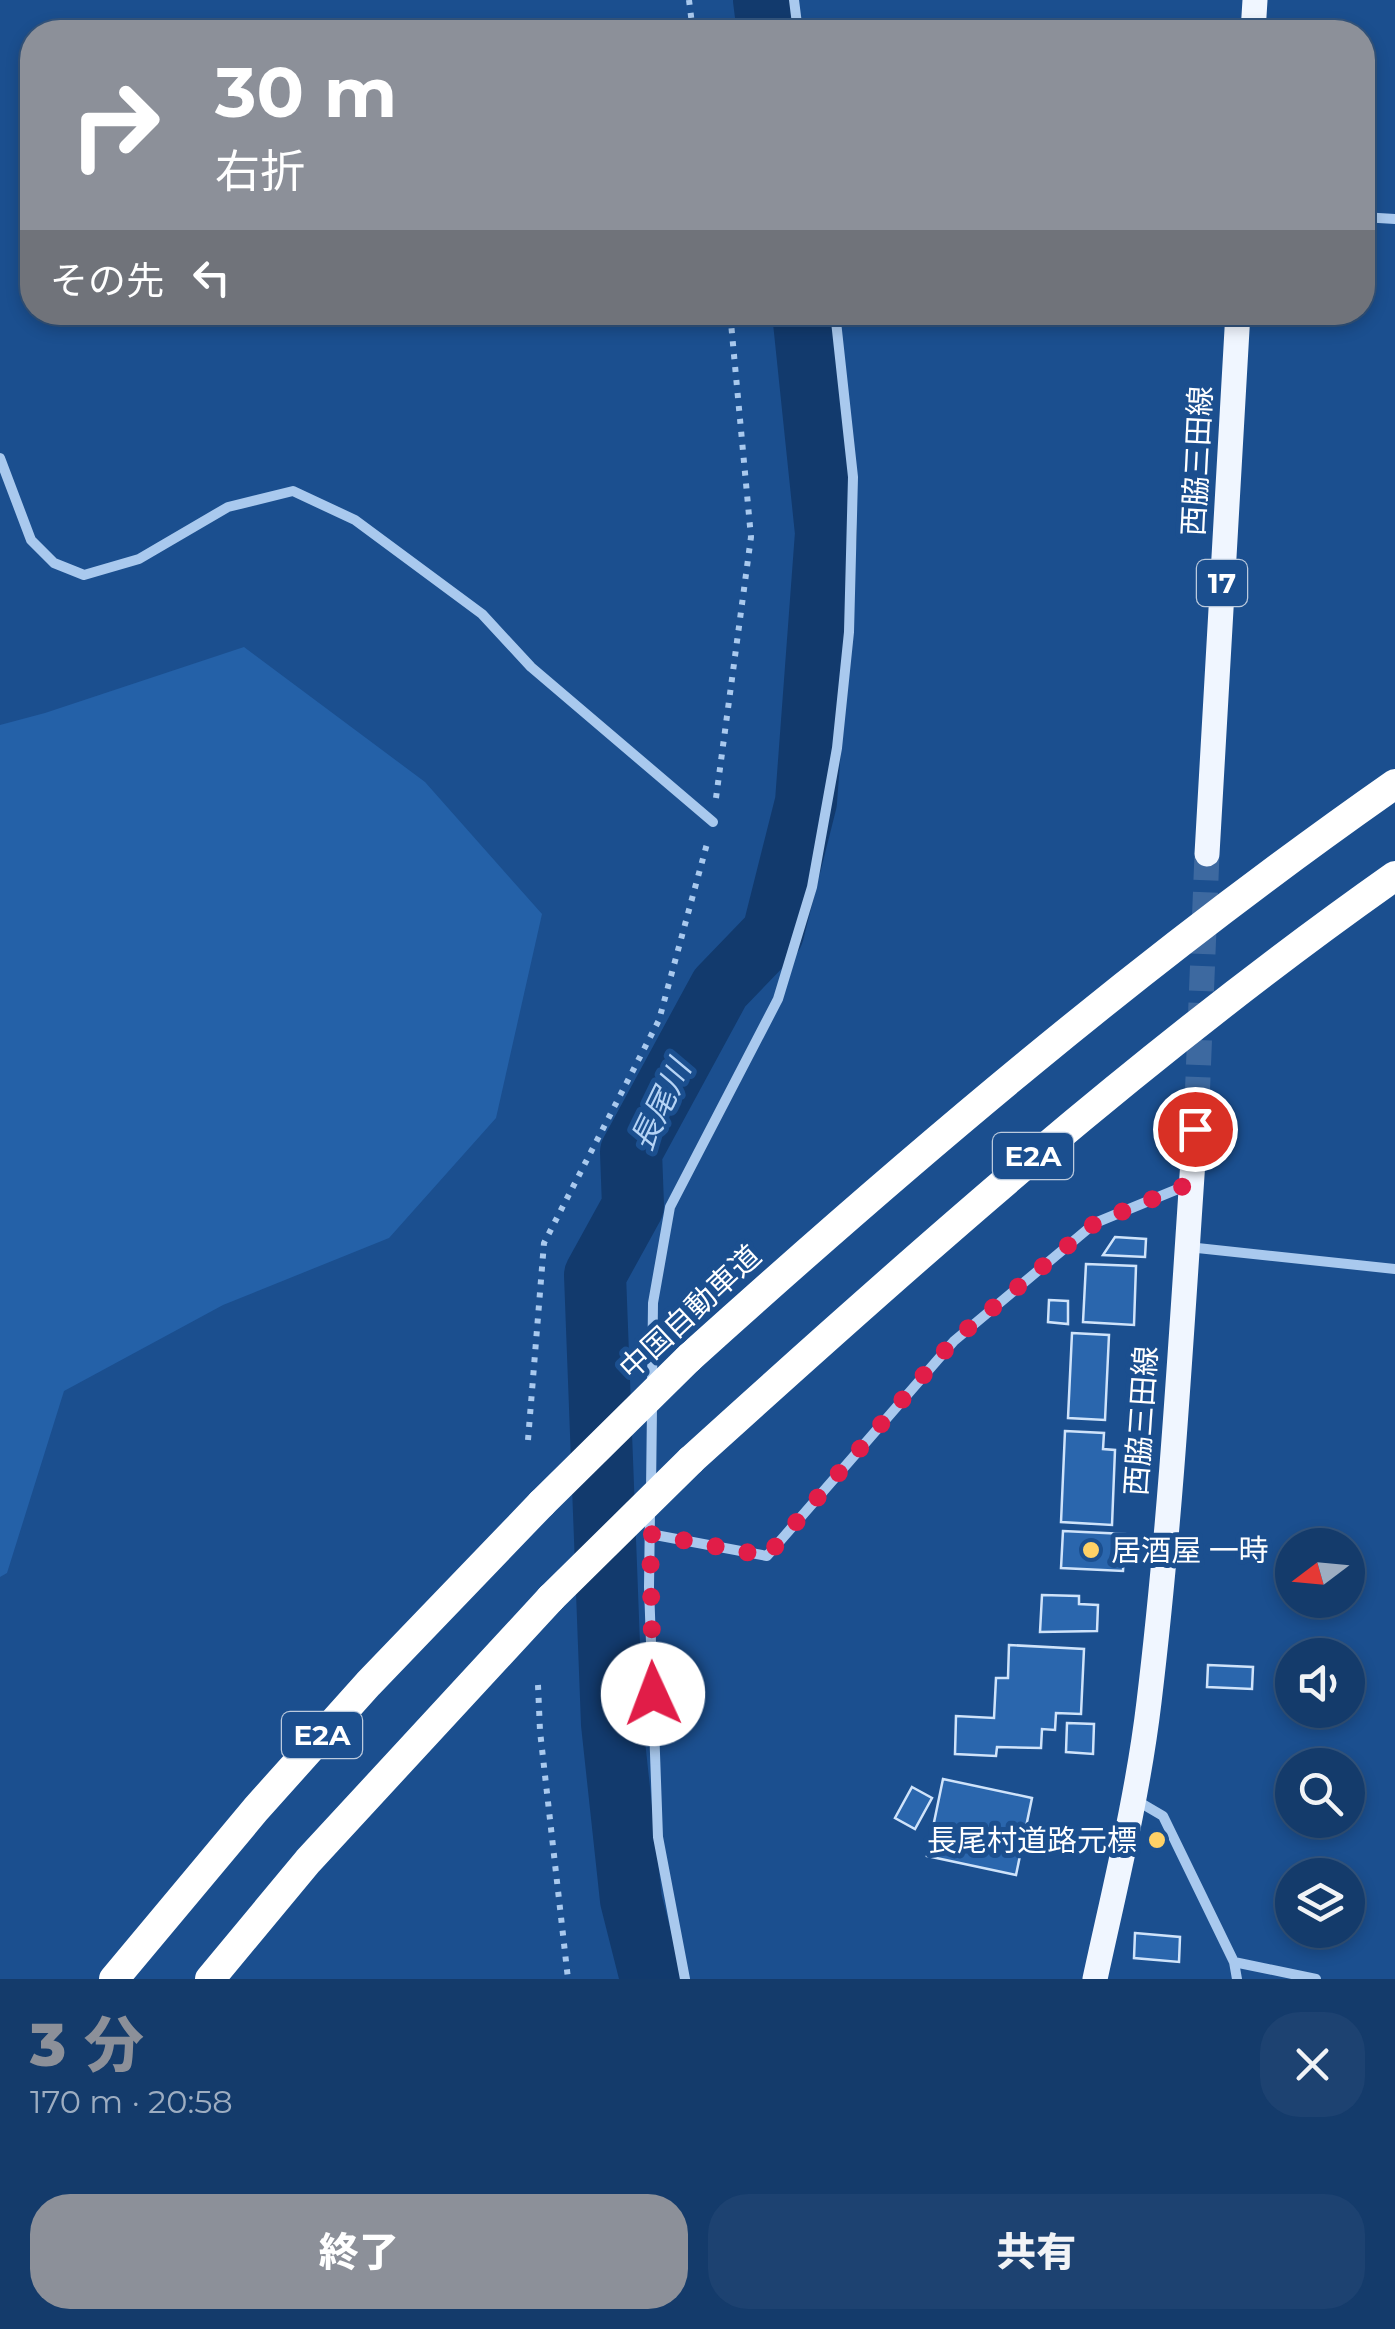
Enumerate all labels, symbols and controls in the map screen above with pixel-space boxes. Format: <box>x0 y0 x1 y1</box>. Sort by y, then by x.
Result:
text: 30 m <box>215 49 397 135</box>
icon: right <box>50 60 180 190</box>
text: 右折 <box>215 143 305 198</box>
icon: left <box>184 250 239 305</box>
text: その先 <box>50 257 164 304</box>
street label: 西脇三田線 <box>1175 385 1219 537</box>
road number: 17 <box>1197 560 1247 606</box>
water label: 長尾川 <box>621 1051 700 1157</box>
pin <box>1153 1087 1238 1172</box>
icon: arrive <box>1168 1102 1223 1157</box>
road number: E2A <box>993 1133 1073 1179</box>
street label: 中国自動車道 <box>612 1237 768 1387</box>
street label: 西脇三田線 <box>1117 1345 1165 1497</box>
north arrow <box>1275 1528 1365 1618</box>
map controls <box>1275 1528 1365 1948</box>
place label: 居酒屋 一時 <box>1111 1532 1269 1569</box>
marker: 居酒屋 一時 <box>1080 1539 1102 1561</box>
button: sound <box>1275 1638 1365 1728</box>
position arrow <box>601 1642 705 1746</box>
road number: E2A <box>282 1712 362 1758</box>
button: search <box>1275 1748 1365 1838</box>
place label: 長尾村道路元標 <box>927 1822 1137 1859</box>
marker: 長尾村道路元標 <box>1146 1829 1168 1851</box>
button: layers <box>1275 1858 1365 1948</box>
text: 3 分 <box>30 2008 144 2081</box>
button: close <box>1260 2012 1365 2117</box>
text: 170 m · 20:58 <box>30 2082 233 2121</box>
button: 終了 <box>30 2194 688 2309</box>
button: 共有 <box>708 2194 1365 2309</box>

